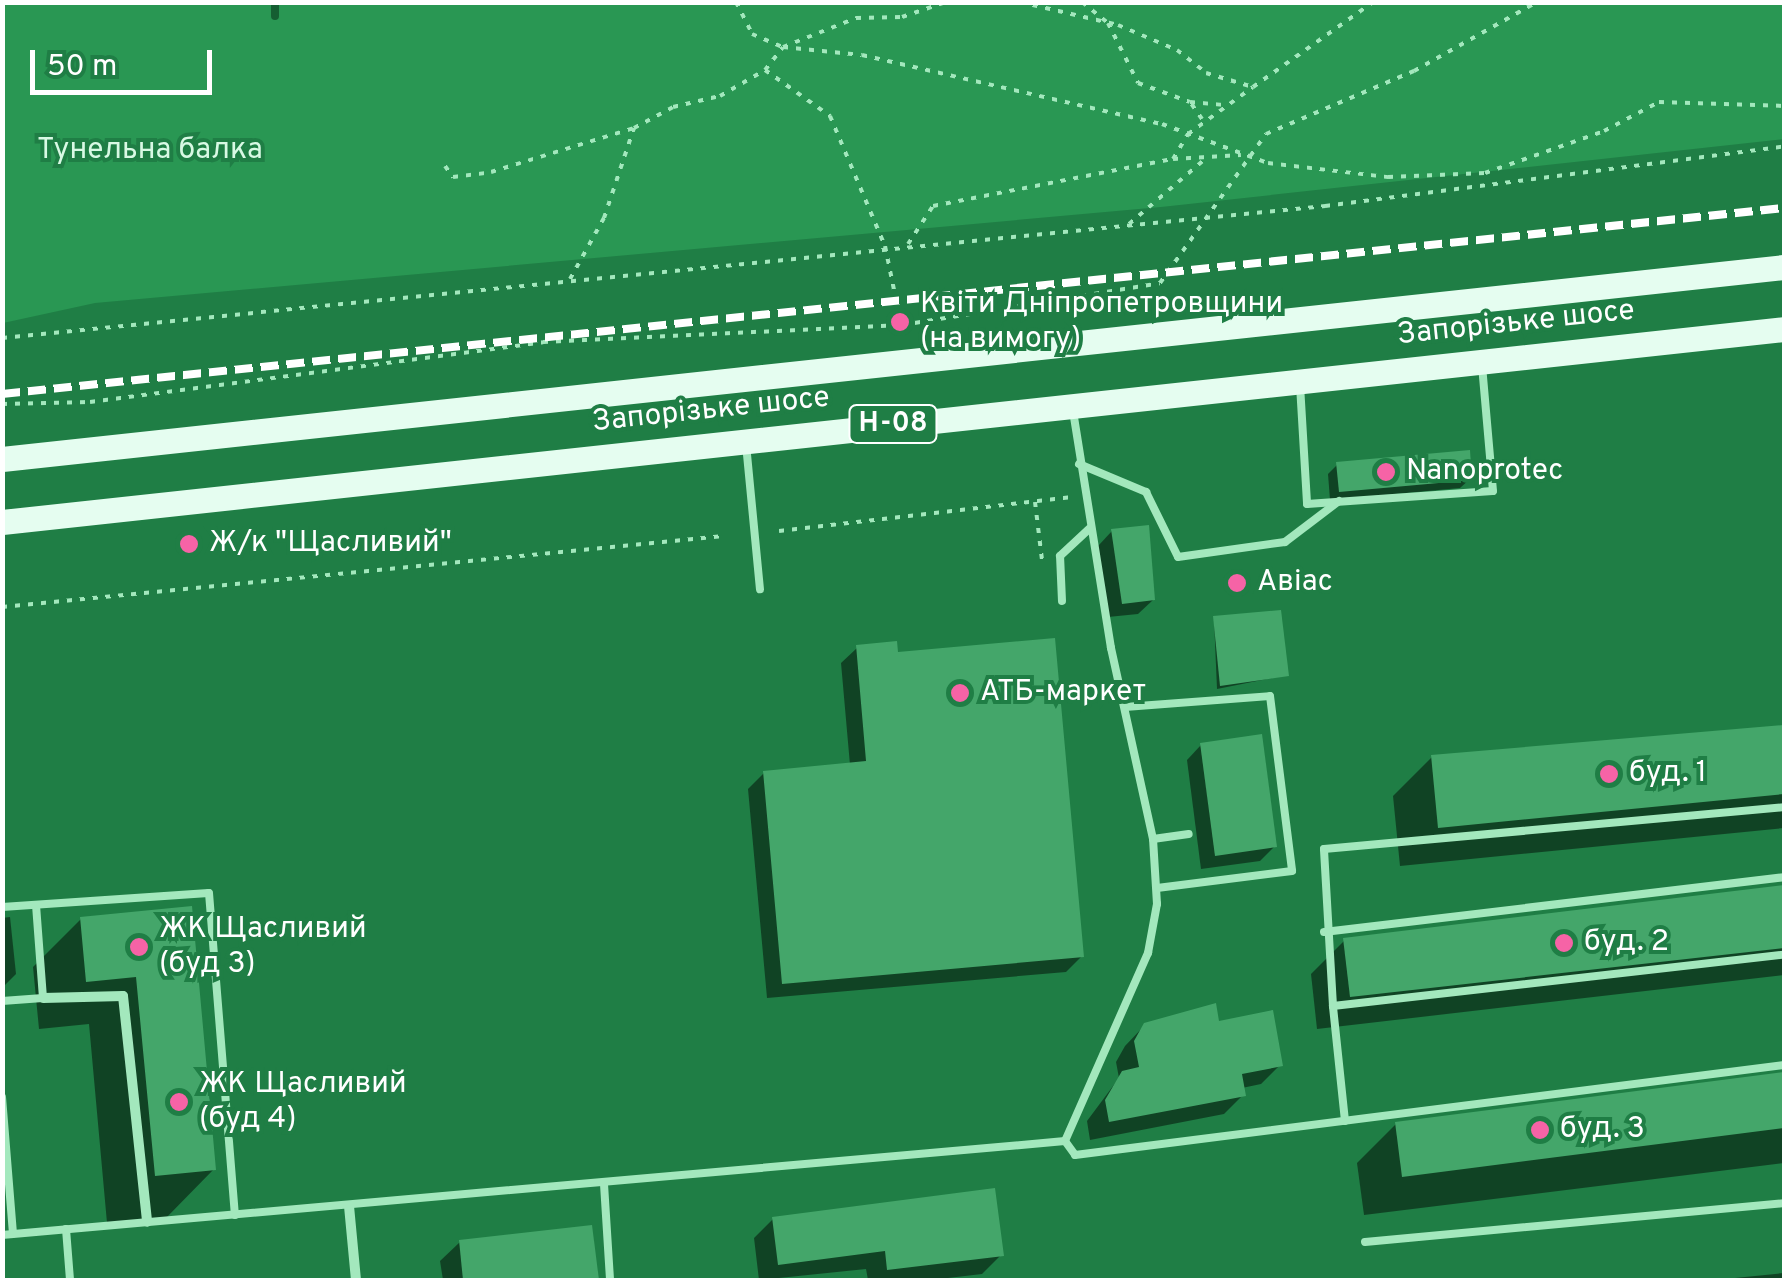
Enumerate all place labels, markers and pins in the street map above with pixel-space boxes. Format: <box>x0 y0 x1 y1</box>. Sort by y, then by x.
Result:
place label: Квіти Дніпропетровщини (на вимогу) <box>920 287 1283 358</box>
marker: Квіти Дніпропетровщини (на вимогу) <box>889 311 911 333</box>
place label: Nanoprotec <box>1406 454 1563 490</box>
marker: Nanoprotec <box>1375 461 1397 483</box>
place label: Ж/к "Щасливий" <box>209 526 452 562</box>
marker: Ж/к "Щасливий" <box>178 533 200 555</box>
place label: Авіас <box>1257 565 1333 601</box>
marker: Авіас <box>1226 572 1248 594</box>
place label: АТБ-маркет <box>980 675 1146 711</box>
marker: АТБ-маркет <box>949 682 971 704</box>
place label: буд. 1 <box>1629 756 1707 792</box>
marker: буд. 1 <box>1598 763 1620 785</box>
place label: ЖК Щасливий (буд 3) <box>159 912 367 982</box>
place label: буд. 2 <box>1584 925 1669 961</box>
marker: буд. 2 <box>1553 932 1575 954</box>
marker: ЖК Щасливий (буд 3) <box>128 936 150 958</box>
place label: ЖК Щасливий (буд 4) <box>199 1067 407 1138</box>
marker: ЖК Щасливий (буд 4) <box>168 1091 190 1113</box>
place label: буд. 3 <box>1560 1112 1645 1148</box>
marker: буд. 3 <box>1529 1119 1551 1141</box>

